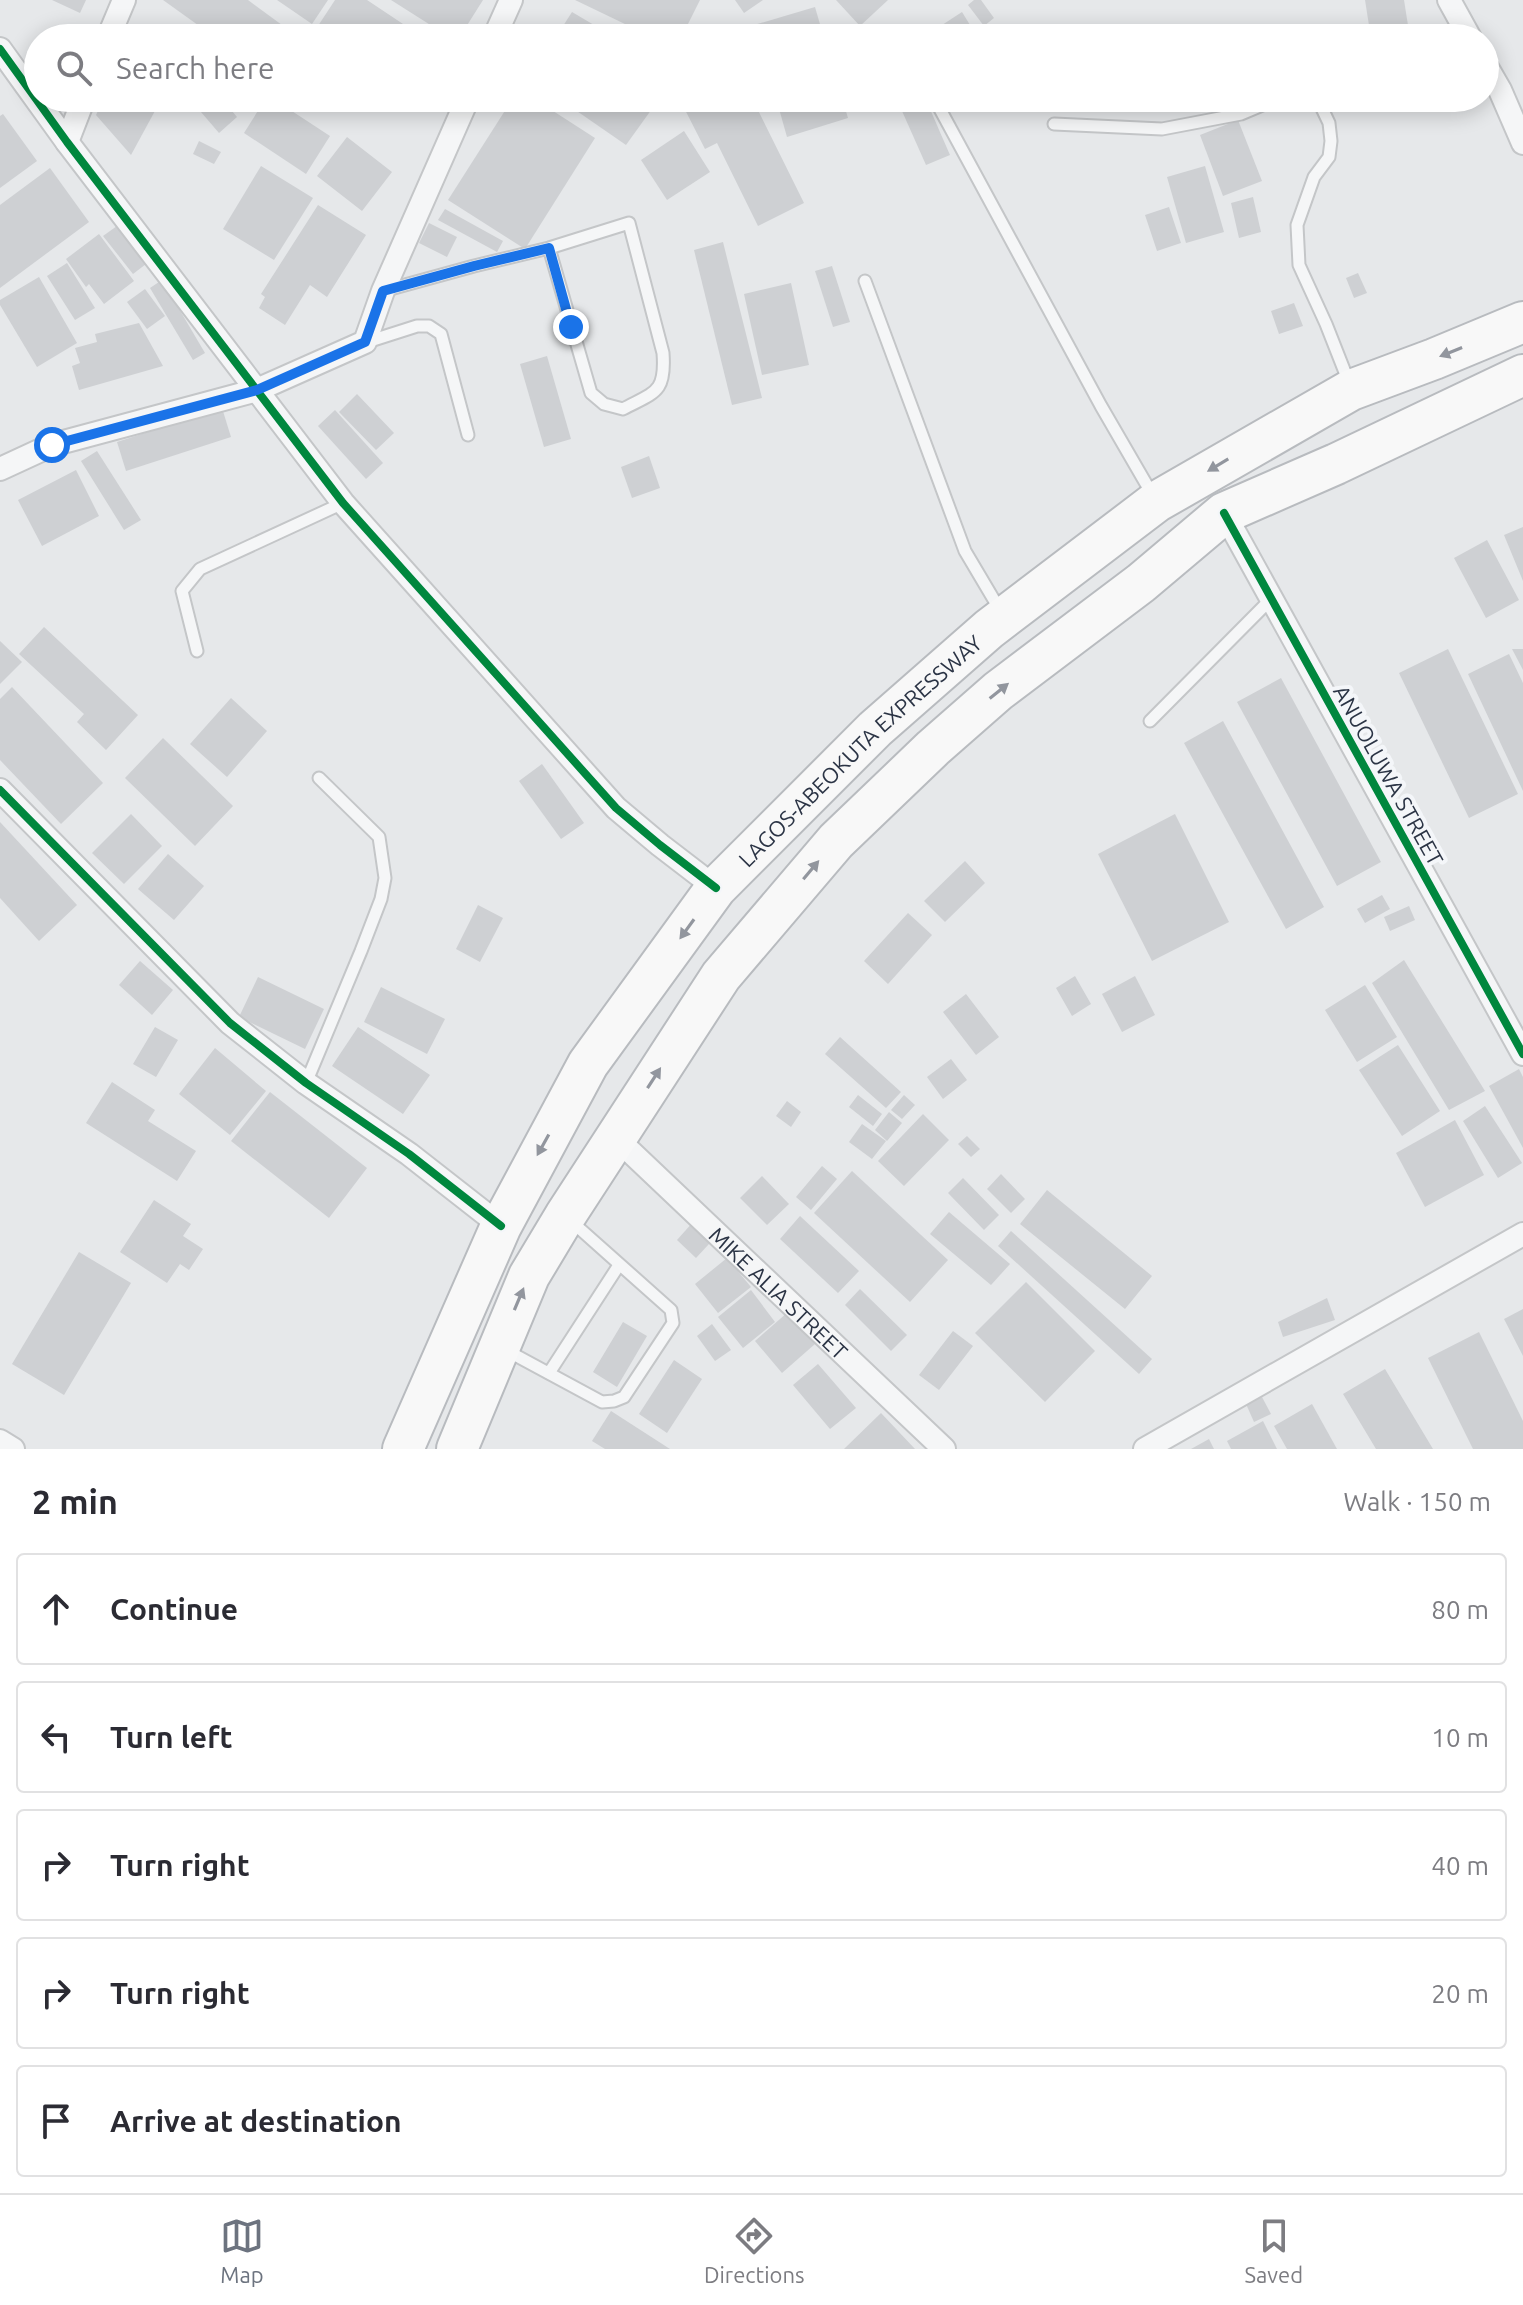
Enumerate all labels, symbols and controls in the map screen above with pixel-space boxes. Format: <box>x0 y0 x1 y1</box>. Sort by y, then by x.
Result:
search box <box>24 24 1499 112</box>
icon: search <box>52 46 96 90</box>
text: Search here <box>116 51 275 85</box>
route end <box>553 309 589 345</box>
one-way arrow <box>1439 346 1463 359</box>
route start <box>34 427 70 463</box>
one-way arrow <box>1207 458 1229 472</box>
street label: LAGOS-ABEOKUTA EXPRESSWAY <box>733 629 986 871</box>
street label: ANUOLUWA STREET <box>1329 681 1449 869</box>
one-way arrow <box>988 683 1008 700</box>
one-way arrow <box>802 861 819 881</box>
one-way arrow <box>679 918 695 939</box>
one-way arrow <box>647 1067 662 1088</box>
one-way arrow <box>537 1134 551 1156</box>
street label: MIKE ALIA STREET <box>705 1221 853 1364</box>
one-way arrow <box>513 1288 526 1311</box>
text: 2 min <box>32 1482 118 1520</box>
text: Walk · 150 m <box>1343 1487 1491 1516</box>
icon: ahead <box>34 1587 78 1631</box>
text: Continue <box>110 1592 238 1626</box>
text: 80 m <box>1431 1595 1489 1624</box>
icon: left <box>34 1715 78 1759</box>
text: Turn left <box>110 1720 232 1754</box>
text: 10 m <box>1431 1723 1489 1752</box>
icon: right <box>34 1843 78 1887</box>
text: Turn right <box>110 1848 250 1882</box>
text: 40 m <box>1431 1851 1489 1880</box>
icon: right <box>34 1971 78 2015</box>
text: Turn right <box>110 1976 250 2010</box>
text: 20 m <box>1431 1979 1489 2008</box>
icon: arrive <box>34 2099 78 2143</box>
text: Arrive at destination <box>110 2104 402 2138</box>
tab: Map <box>220 2214 264 2287</box>
tab: Directions <box>704 2214 805 2287</box>
tab: Saved <box>1244 2214 1303 2287</box>

